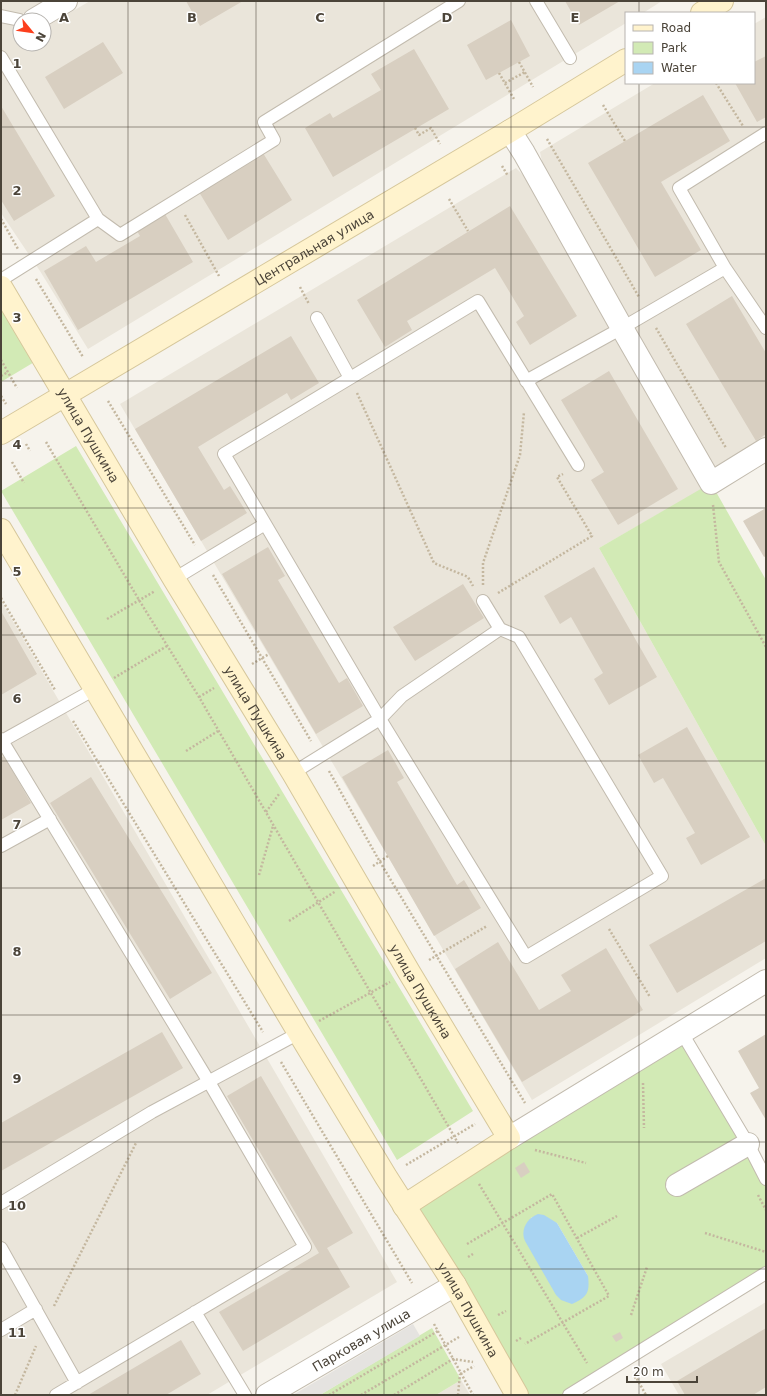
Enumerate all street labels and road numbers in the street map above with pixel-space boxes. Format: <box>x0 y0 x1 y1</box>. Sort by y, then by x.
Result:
street label: Центральная улица <box>252 207 377 289</box>
street label: улица Пушкина <box>54 385 122 485</box>
street label: улица Пушкина <box>221 663 290 763</box>
street label: улица Пушкина <box>386 942 454 1042</box>
street label: улица Пушкина <box>434 1259 501 1360</box>
street label: Парковая улица <box>310 1306 413 1375</box>

